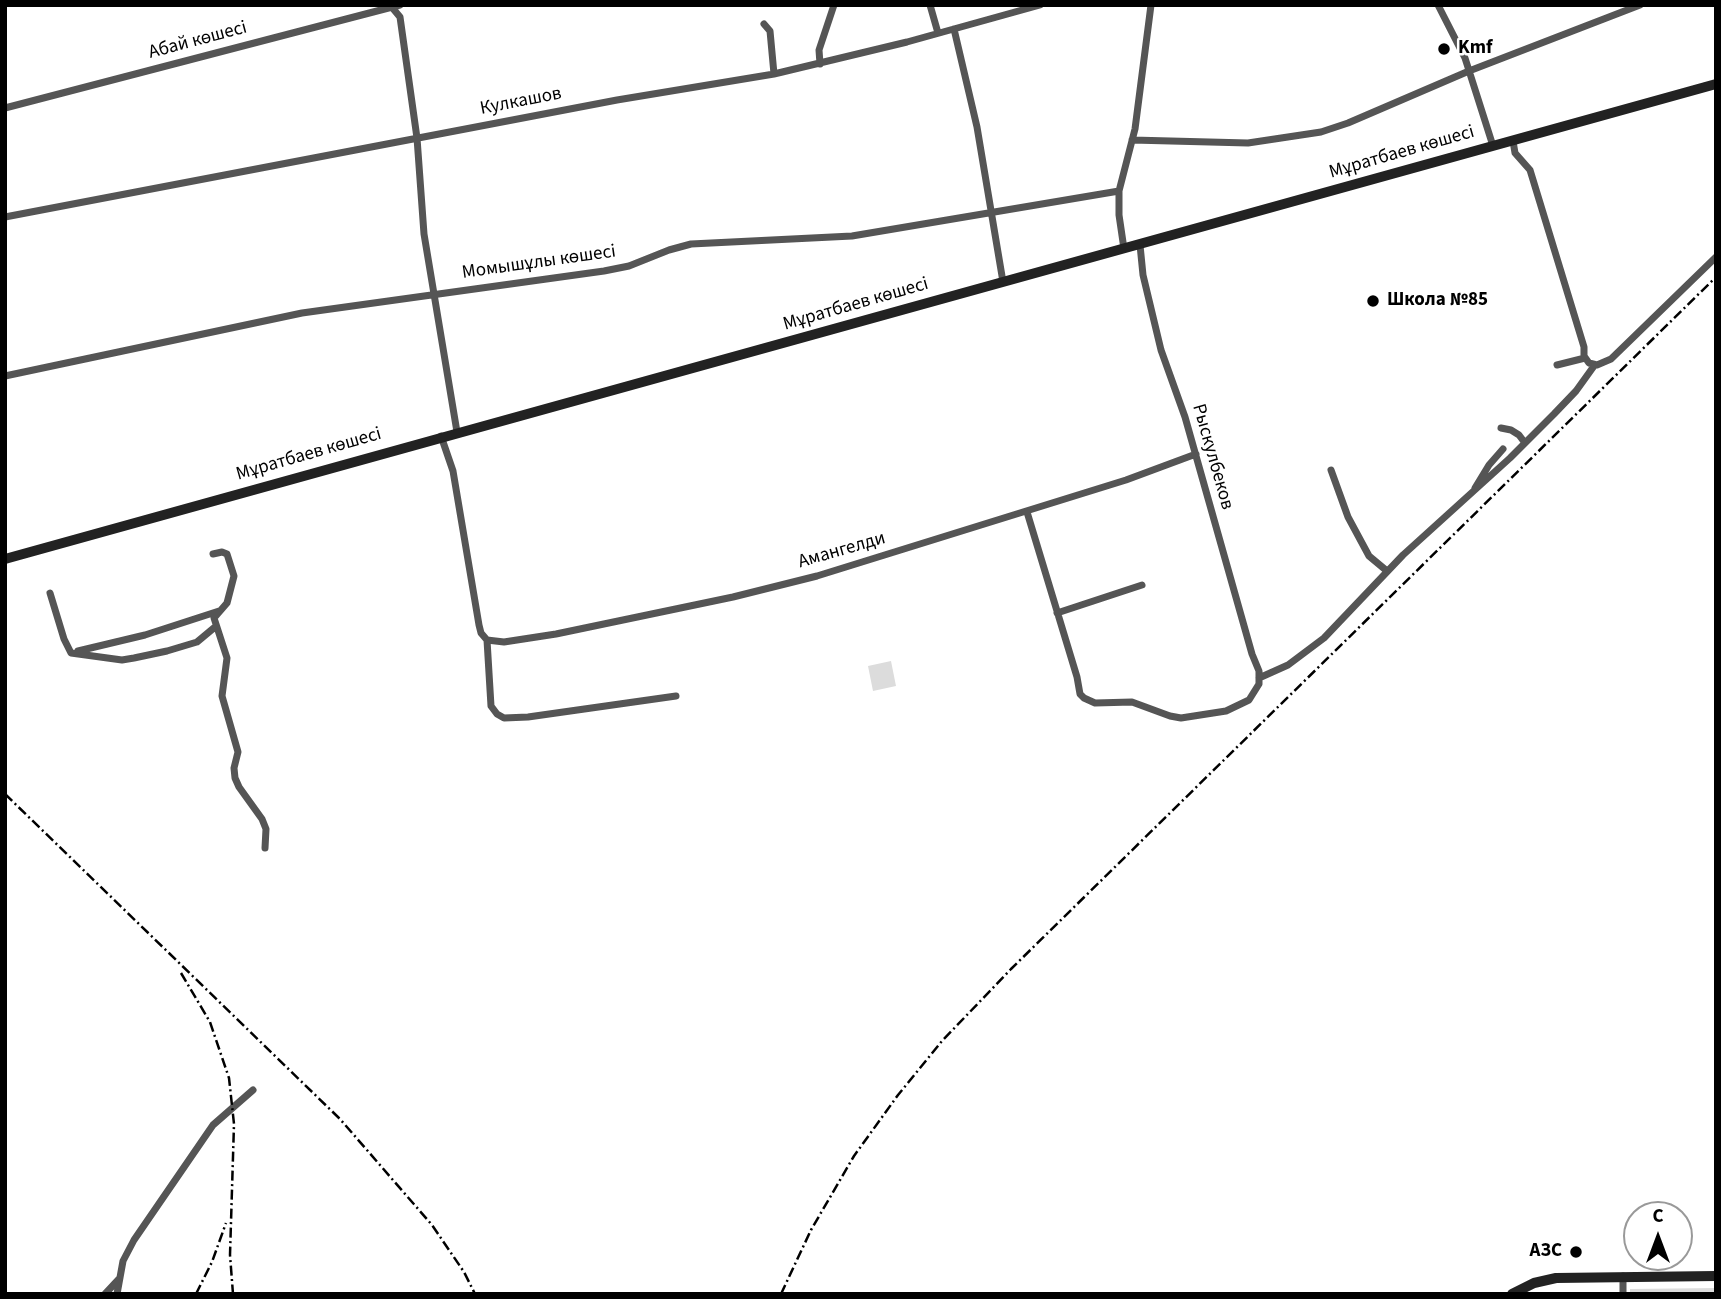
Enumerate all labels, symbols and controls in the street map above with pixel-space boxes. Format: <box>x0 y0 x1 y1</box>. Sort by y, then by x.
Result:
street label: Абай көшесі <box>146 17 250 65</box>
place label: Kmf <box>1458 38 1492 60</box>
marker: Kmf <box>1436 41 1452 57</box>
street label: Кулкашов <box>478 83 564 121</box>
street label: Мұратбаев көшесі <box>1327 121 1477 185</box>
street label: Момышұлы көшесі <box>461 241 617 285</box>
street label: Мұратбаев көшесі <box>781 273 931 337</box>
place label: Школа №85 <box>1387 290 1488 312</box>
marker: Школа №85 <box>1365 293 1381 309</box>
street label: Рыскулбеков <box>1186 401 1238 513</box>
street label: Мұратбаев көшесі <box>234 423 384 487</box>
street label: Амангелди <box>796 528 888 574</box>
north arrow <box>1623 1201 1693 1271</box>
text: С <box>1652 1203 1664 1230</box>
place label: АЗС <box>1529 1241 1562 1263</box>
marker: АЗС <box>1568 1244 1584 1260</box>

